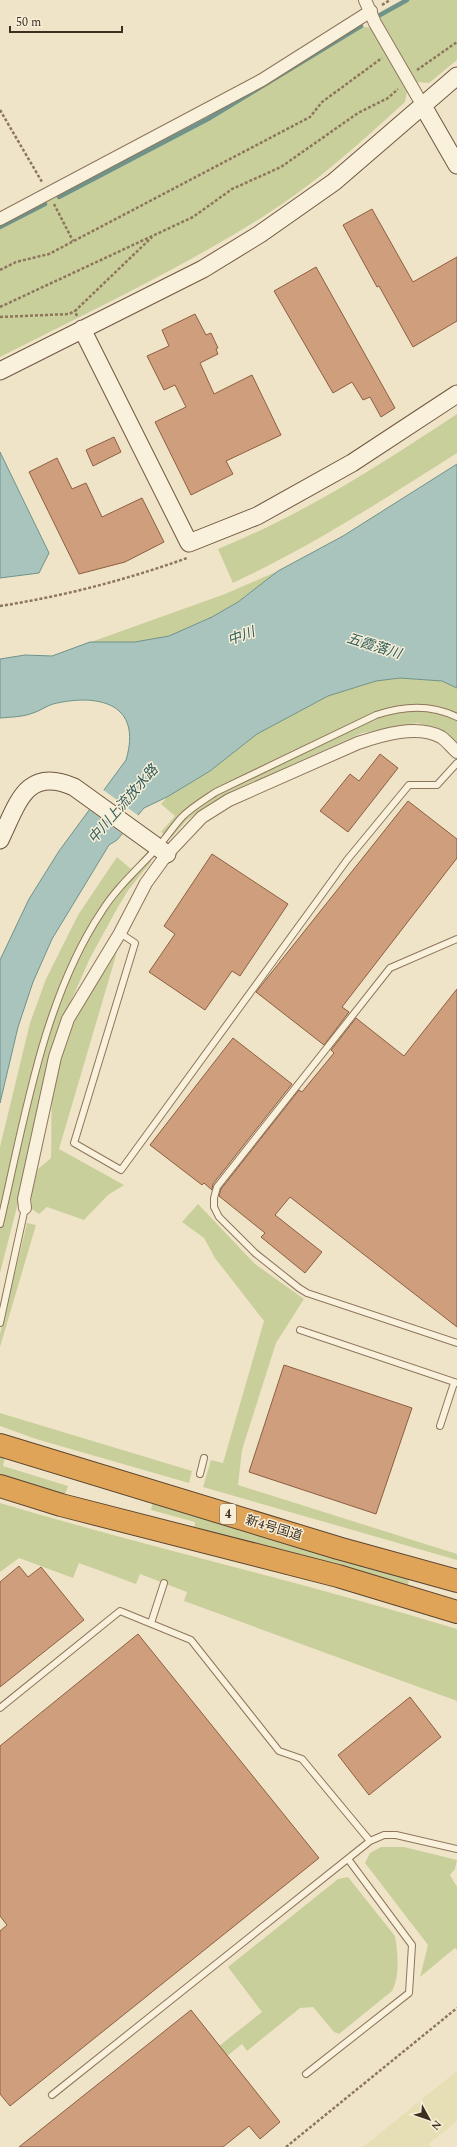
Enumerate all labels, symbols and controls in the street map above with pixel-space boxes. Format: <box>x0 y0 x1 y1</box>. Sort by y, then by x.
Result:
scale bar <box>10 8 122 34</box>
text: 50 m <box>16 13 41 32</box>
water label: 中川 <box>224 621 260 651</box>
water label: 五霞落川 <box>344 628 406 665</box>
water label: 中川上流放水路 <box>83 759 164 848</box>
road number: 4 <box>220 1504 236 1524</box>
street label: 新4号国道 <box>243 1510 305 1546</box>
north arrow <box>409 2099 449 2139</box>
text: N <box>427 2116 446 2134</box>

